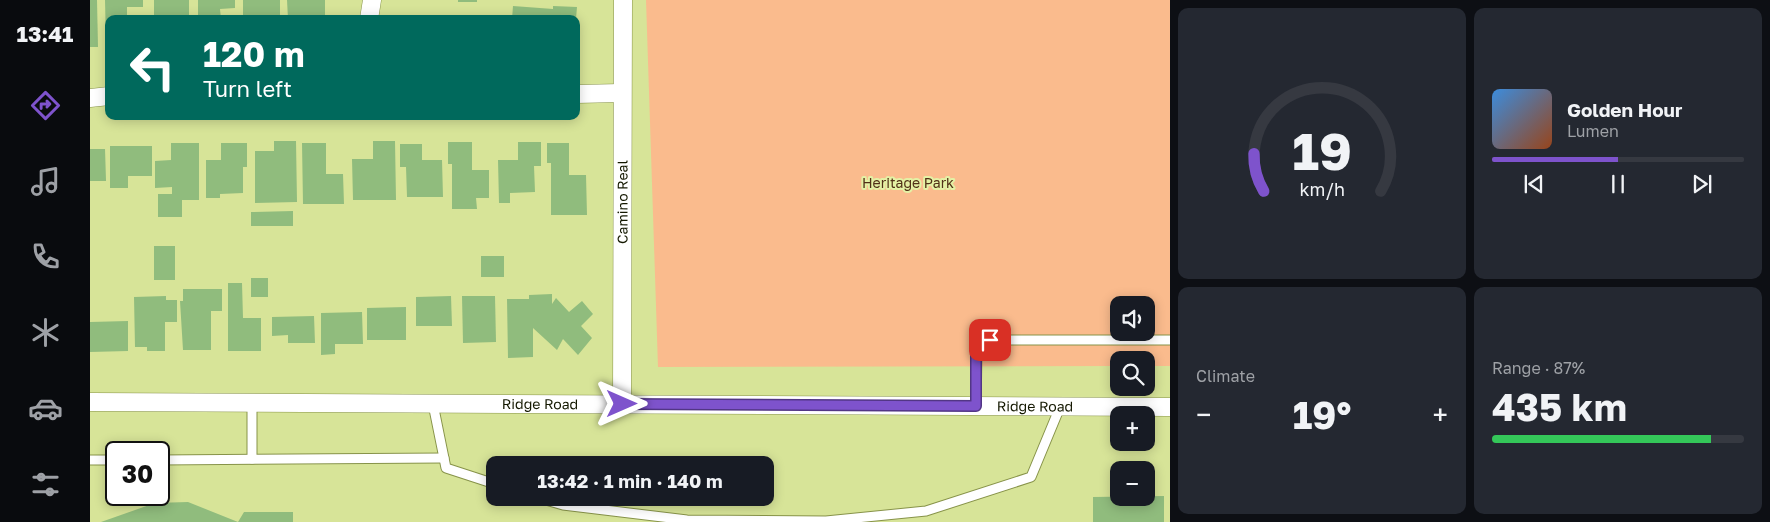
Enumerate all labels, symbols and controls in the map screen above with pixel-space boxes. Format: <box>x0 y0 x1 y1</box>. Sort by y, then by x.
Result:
text: 13:41 <box>17 20 73 47</box>
text: 120 m <box>203 33 305 75</box>
icon: left <box>120 35 185 100</box>
text: Turn left <box>203 75 292 102</box>
icon: directions <box>28 88 63 123</box>
text: Golden Hour <box>1567 98 1682 121</box>
text: 19 <box>1292 119 1352 181</box>
text: Lumen <box>1567 121 1619 141</box>
street label: Camino Real <box>613 160 631 244</box>
icon: music <box>28 164 63 199</box>
icon: previous <box>1520 170 1548 198</box>
icon: pause <box>1604 170 1632 198</box>
icon: next <box>1688 170 1716 198</box>
park label: Heritage Park <box>862 174 954 191</box>
text: km/h <box>1299 178 1345 200</box>
icon: phone <box>28 239 63 274</box>
map controls <box>1110 296 1155 506</box>
button: sound <box>1110 296 1155 341</box>
icon: climate <box>28 315 63 350</box>
pin <box>969 319 1011 361</box>
icon: arrive <box>976 326 1004 354</box>
button: search <box>1110 351 1155 396</box>
text: Range · 87% <box>1492 358 1585 378</box>
text: Climate <box>1196 366 1255 386</box>
position arrow <box>595 377 647 429</box>
text: 435 km <box>1492 384 1627 429</box>
icon: car <box>28 391 63 426</box>
text: 19° <box>1293 392 1351 437</box>
street label: Ridge Road <box>502 395 578 412</box>
street label: Ridge Road <box>997 397 1073 415</box>
text: − <box>1196 398 1211 431</box>
text: + <box>1433 398 1448 431</box>
button: + <box>1110 406 1155 451</box>
speed limit sign: 30 <box>105 441 170 506</box>
button: − <box>1110 461 1155 506</box>
icon: filters <box>28 467 63 502</box>
text: 13:42 · 1 min · 140 m <box>537 469 723 492</box>

